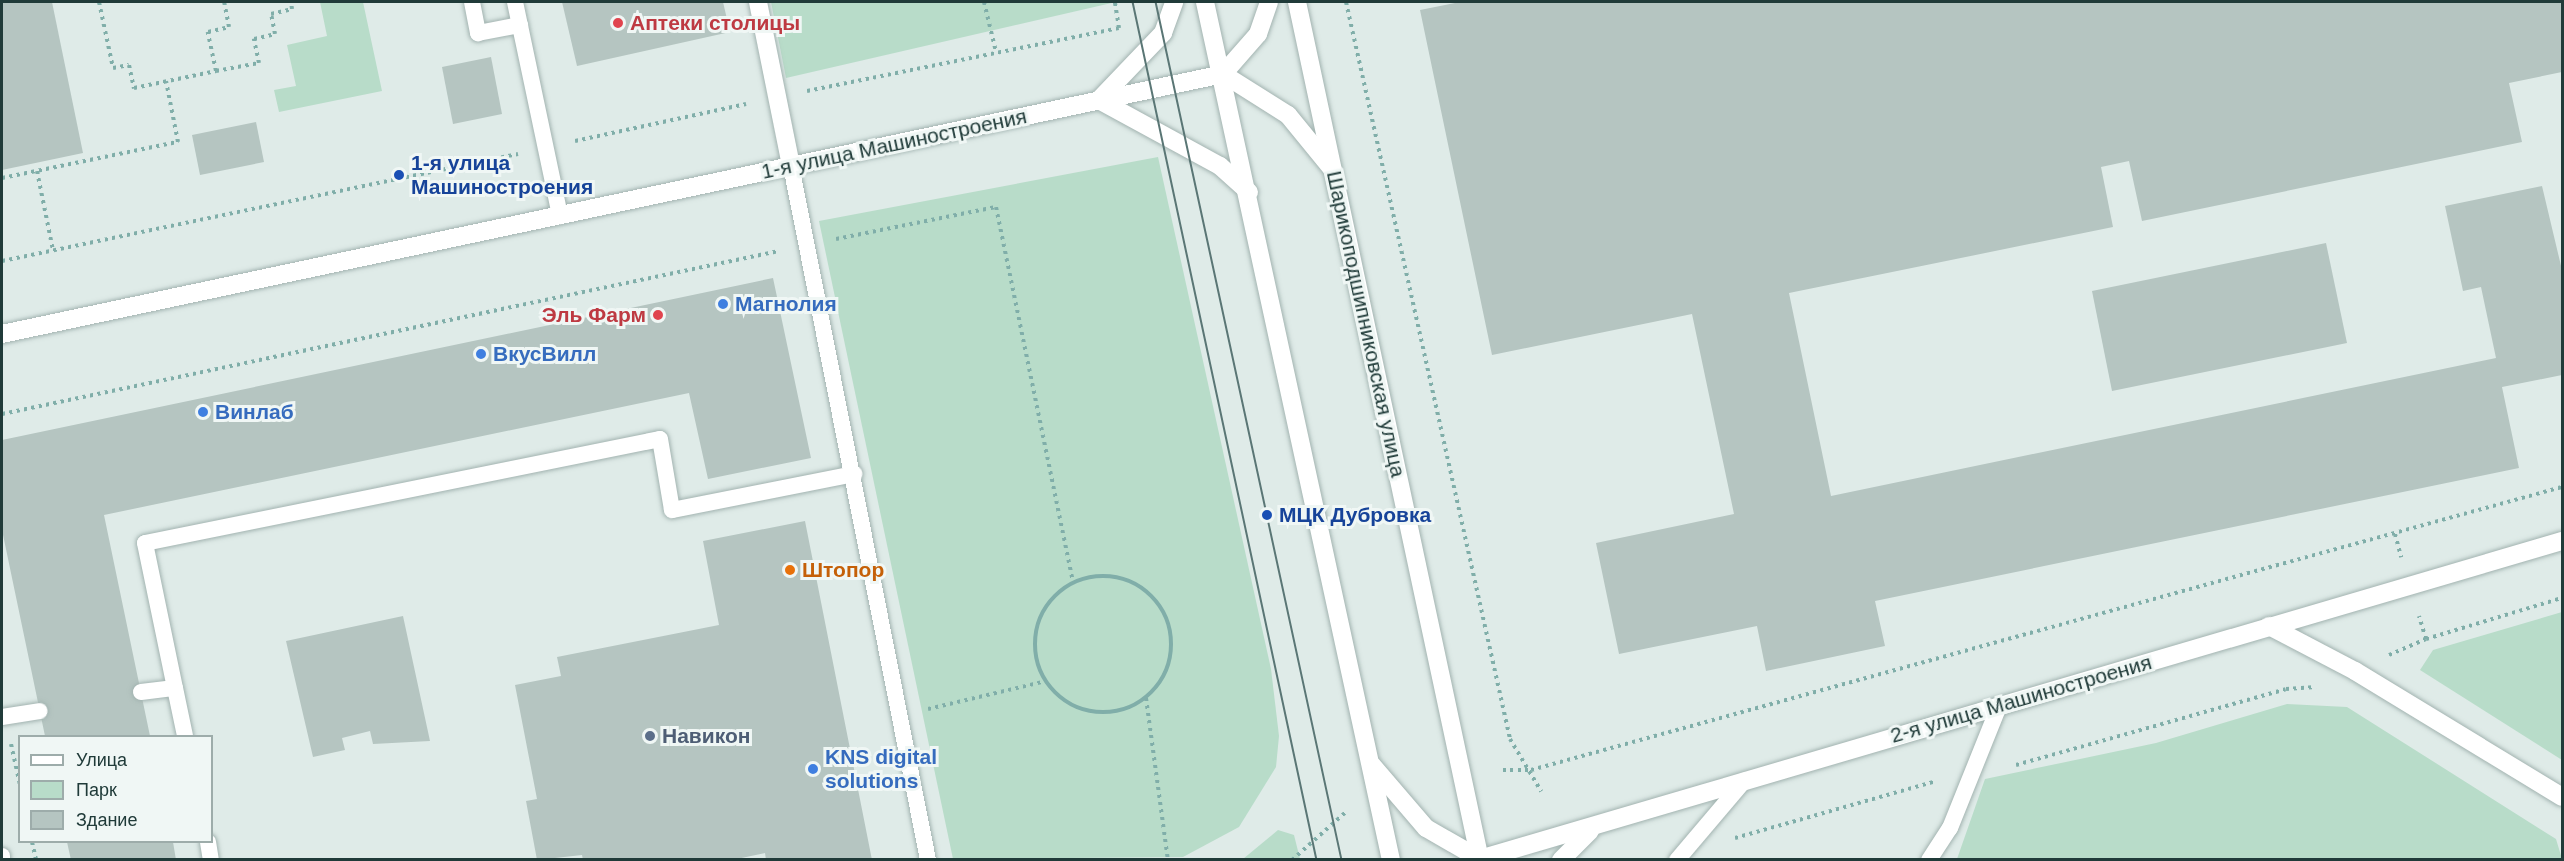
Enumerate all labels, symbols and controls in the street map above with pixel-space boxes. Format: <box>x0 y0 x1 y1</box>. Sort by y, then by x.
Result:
place label: Аптеки столицы <box>630 10 800 36</box>
marker: Аптеки столицы <box>611 16 625 30</box>
street label: 1-я улица Машиностроения <box>759 104 1029 184</box>
place label: 1-я улица Машиностроения <box>411 150 593 200</box>
marker: 1-я улица Машиностроения <box>392 168 406 182</box>
street label: Шарикоподшипниковская улица <box>1321 169 1411 479</box>
place label: Магнолия <box>735 291 837 317</box>
marker: Магнолия <box>716 297 730 311</box>
place label: Эль Фарм <box>542 302 646 328</box>
marker: Эль Фарм <box>651 308 665 322</box>
place label: ВкусВилл <box>493 341 596 367</box>
marker: ВкусВилл <box>474 347 488 361</box>
place label: Винлаб <box>215 399 294 425</box>
marker: Винлаб <box>196 405 210 419</box>
place label: МЦК Дубровка <box>1279 502 1431 528</box>
marker: МЦК Дубровка <box>1260 508 1274 522</box>
place label: Штопор <box>802 557 884 583</box>
marker: Штопор <box>783 563 797 577</box>
street label: 2-я улица Машиностроения <box>1887 650 2155 748</box>
place label: Навикон <box>662 723 750 749</box>
marker: Навикон <box>643 729 657 743</box>
legend <box>18 735 213 843</box>
place label: KNS digital solutions <box>825 744 937 794</box>
text: Улица <box>76 750 127 770</box>
marker: KNS digital solutions <box>806 762 820 776</box>
text: Парк <box>76 780 117 800</box>
text: Здание <box>76 810 137 830</box>

